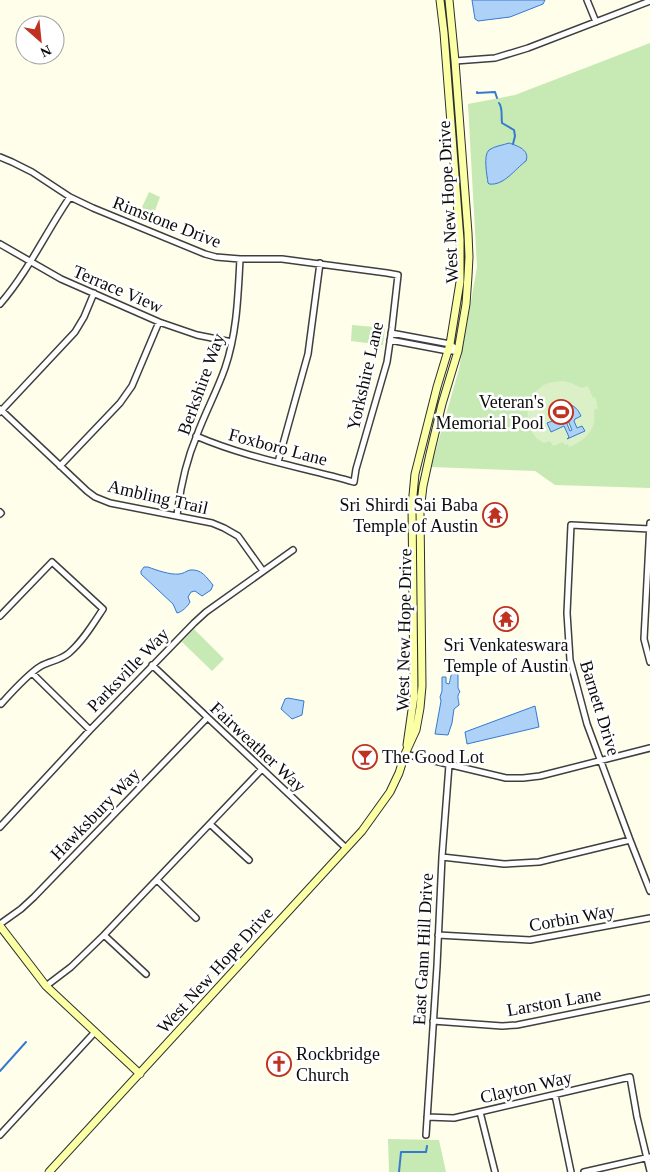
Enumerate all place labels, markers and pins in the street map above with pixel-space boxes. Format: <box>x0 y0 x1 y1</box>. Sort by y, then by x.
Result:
place label: Veteran's Memorial Pool <box>436 392 544 433</box>
sports icon: Veteran's Memorial Pool <box>548 399 574 425</box>
place label: Sri Shirdi Sai Baba Temple of Austin <box>340 495 478 536</box>
temple icon: Sri Shirdi Sai Baba Temple of Austin <box>482 502 508 528</box>
temple icon: Sri Venkateswara Temple of Austin <box>493 606 519 632</box>
place label: Sri Venkateswara Temple of Austin <box>443 635 569 676</box>
bar icon: The Good Lot <box>352 744 378 770</box>
place label: The Good Lot <box>382 747 484 767</box>
place label: Rockbridge Church <box>296 1044 380 1085</box>
church icon: Rockbridge Church <box>266 1051 292 1077</box>

